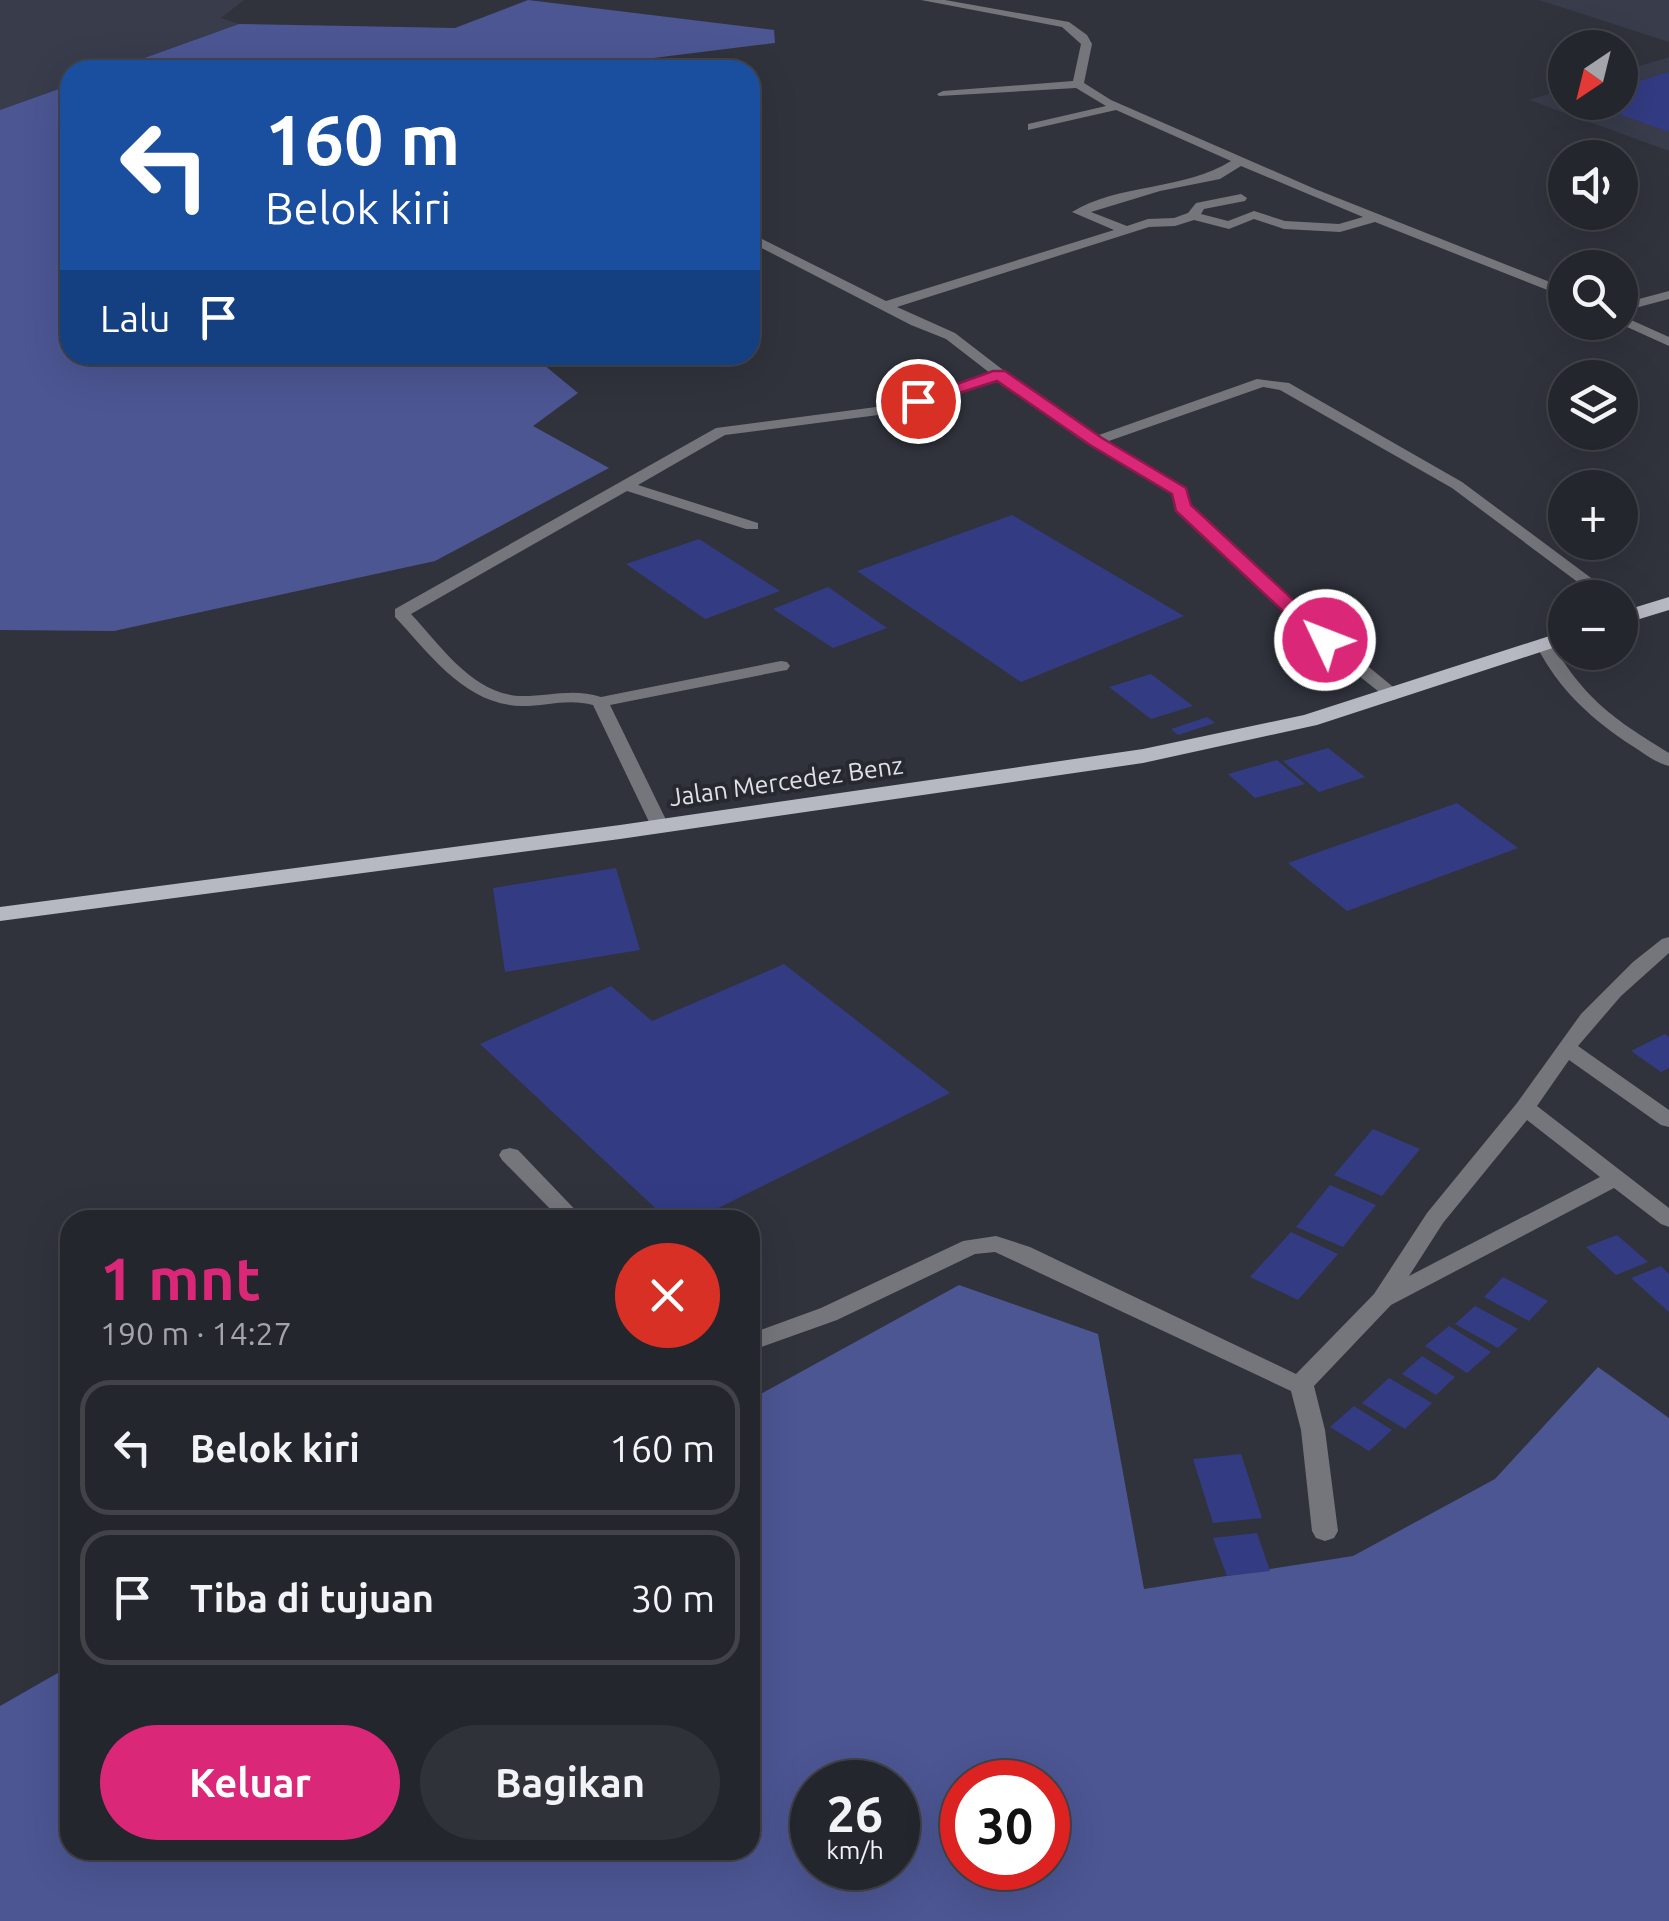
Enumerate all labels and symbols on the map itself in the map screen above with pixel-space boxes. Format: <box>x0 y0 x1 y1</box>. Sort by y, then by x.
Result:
north arrow <box>1548 30 1638 120</box>
pin <box>876 359 961 444</box>
position arrow <box>1273 588 1377 692</box>
street label: Jalan Mercedez Benz <box>667 751 905 811</box>
speed limit sign: 30 <box>940 1760 1070 1890</box>

